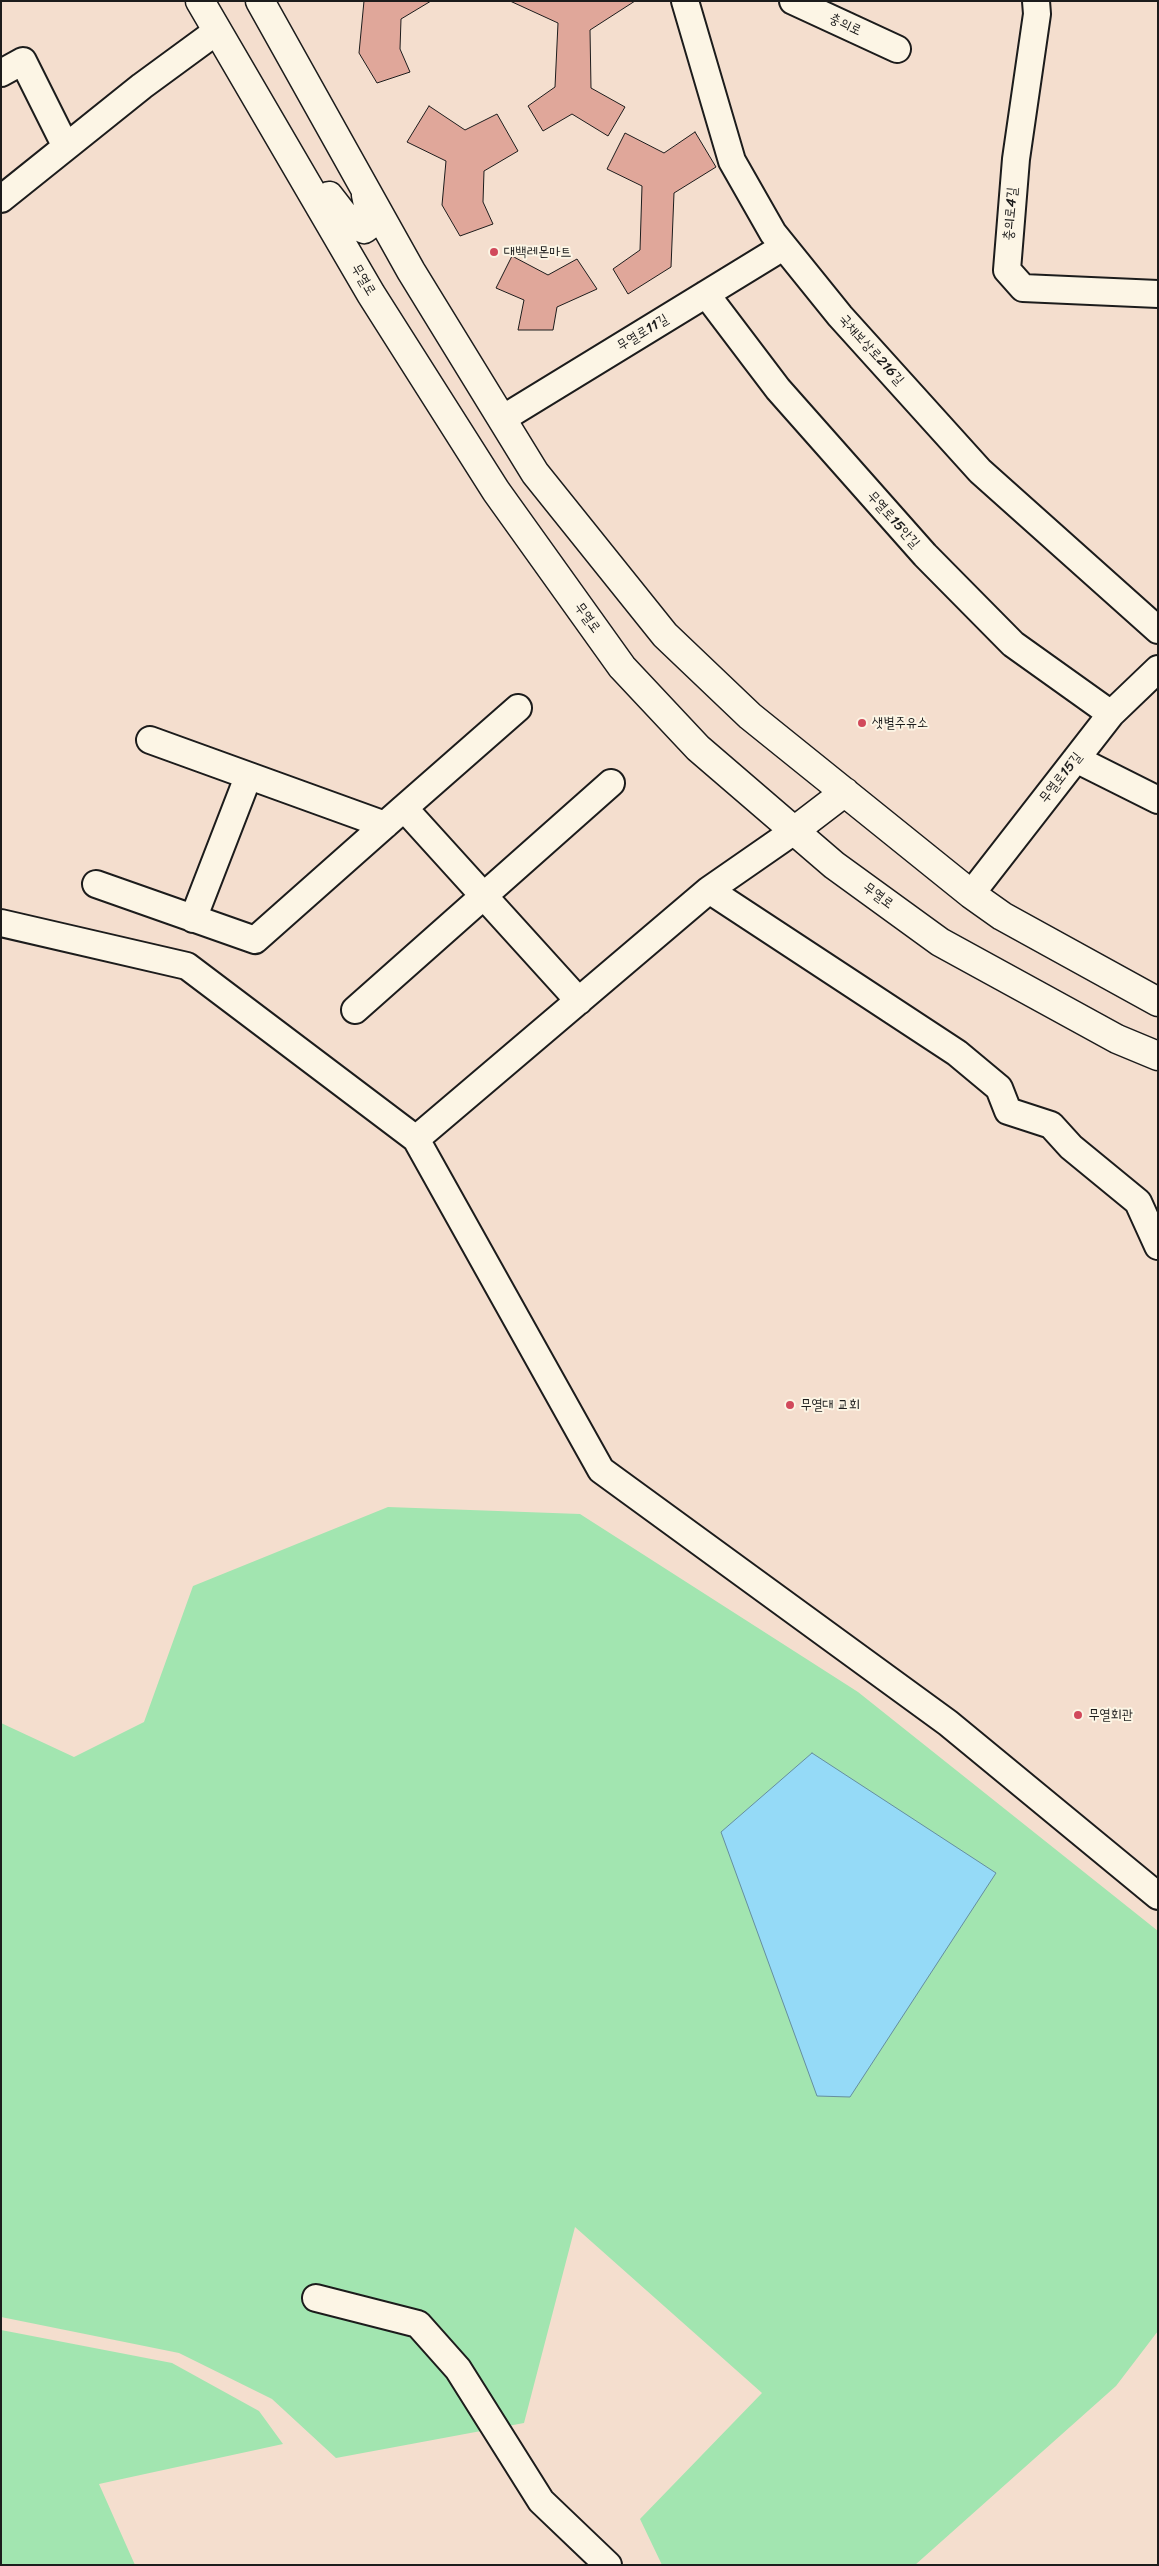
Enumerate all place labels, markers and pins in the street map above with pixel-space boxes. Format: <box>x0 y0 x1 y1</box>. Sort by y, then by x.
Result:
place label: 대백레몬마트 <box>504 244 572 260</box>
marker: 대백레몬마트 <box>488 246 500 258</box>
place label: 샛별주유소 <box>872 715 928 731</box>
marker: 샛별주유소 <box>856 717 868 729</box>
place label: 무열대 교회 <box>800 1397 860 1413</box>
marker: 무열대 교회 <box>784 1399 796 1411</box>
place label: 무열회관 <box>1088 1707 1133 1723</box>
marker: 무열회관 <box>1072 1709 1084 1721</box>

